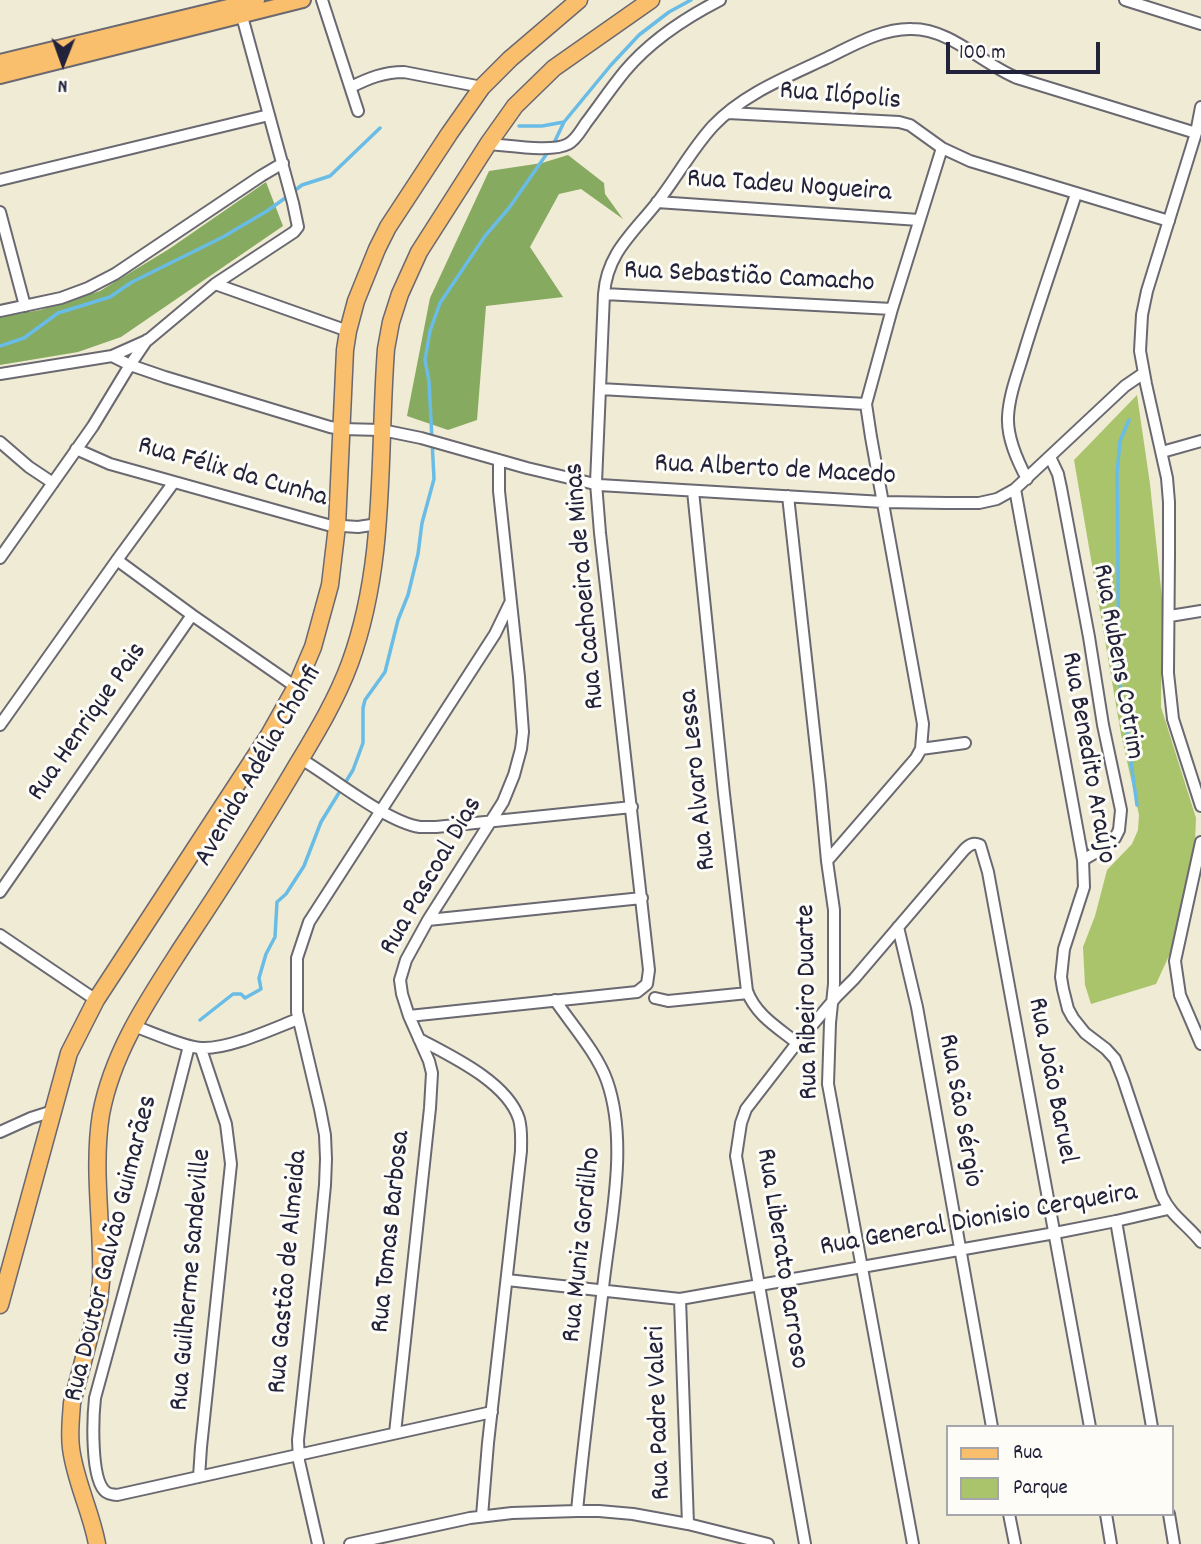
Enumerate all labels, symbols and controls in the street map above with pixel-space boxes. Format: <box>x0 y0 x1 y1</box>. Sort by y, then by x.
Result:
north arrow <box>28 28 98 98</box>
scale bar <box>949 28 1103 72</box>
text: 100 m <box>959 39 1006 69</box>
text: N <box>58 71 68 98</box>
street label: Rua Ilópolis <box>778 76 902 120</box>
street label: Rua Tadeu Nogueira <box>686 164 892 212</box>
street label: Rua Sebastião Camacho <box>623 256 875 302</box>
street label: Rua Félix da Cunha <box>133 431 331 517</box>
street label: Rua Alberto de Macedo <box>653 449 897 495</box>
street label: Rua Cachoeira de Minas <box>559 461 615 711</box>
street label: Rua Rubens Cotrim <box>1082 562 1150 762</box>
street label: Rua Henrique Pais <box>22 637 156 809</box>
street label: Rua Benedito Araújo <box>1051 650 1121 866</box>
street label: Avenida Adélia Chohfi <box>189 660 331 874</box>
street label: Rua Alvaro Lessa <box>674 688 726 872</box>
street label: Rua Pascoal Dias <box>374 792 492 962</box>
street label: Rua Ribeiro Duarte <box>791 904 829 1100</box>
street label: Rua João Baruel <box>1017 995 1083 1167</box>
street label: Rua São Sérgio <box>928 1032 988 1190</box>
street label: Rua Doutor Galvão Guimarães <box>59 1092 167 1406</box>
street label: Rua Tomas Barbosa <box>366 1129 420 1335</box>
street label: Rua Muniz Gordilho <box>557 1146 611 1344</box>
street label: Rua Liberato Barroso <box>746 1146 814 1372</box>
street label: Rua Guilherme Sandeville <box>165 1148 221 1412</box>
street label: Rua Gastão de Almeida <box>263 1149 317 1395</box>
street label: Rua General Dionisio Cerqueira <box>818 1178 1140 1266</box>
street label: Rua Padre Valeri <box>641 1325 681 1501</box>
legend <box>946 1425 1173 1516</box>
text: Rua <box>1013 1439 1042 1469</box>
text: Parque <box>1013 1474 1068 1504</box>

